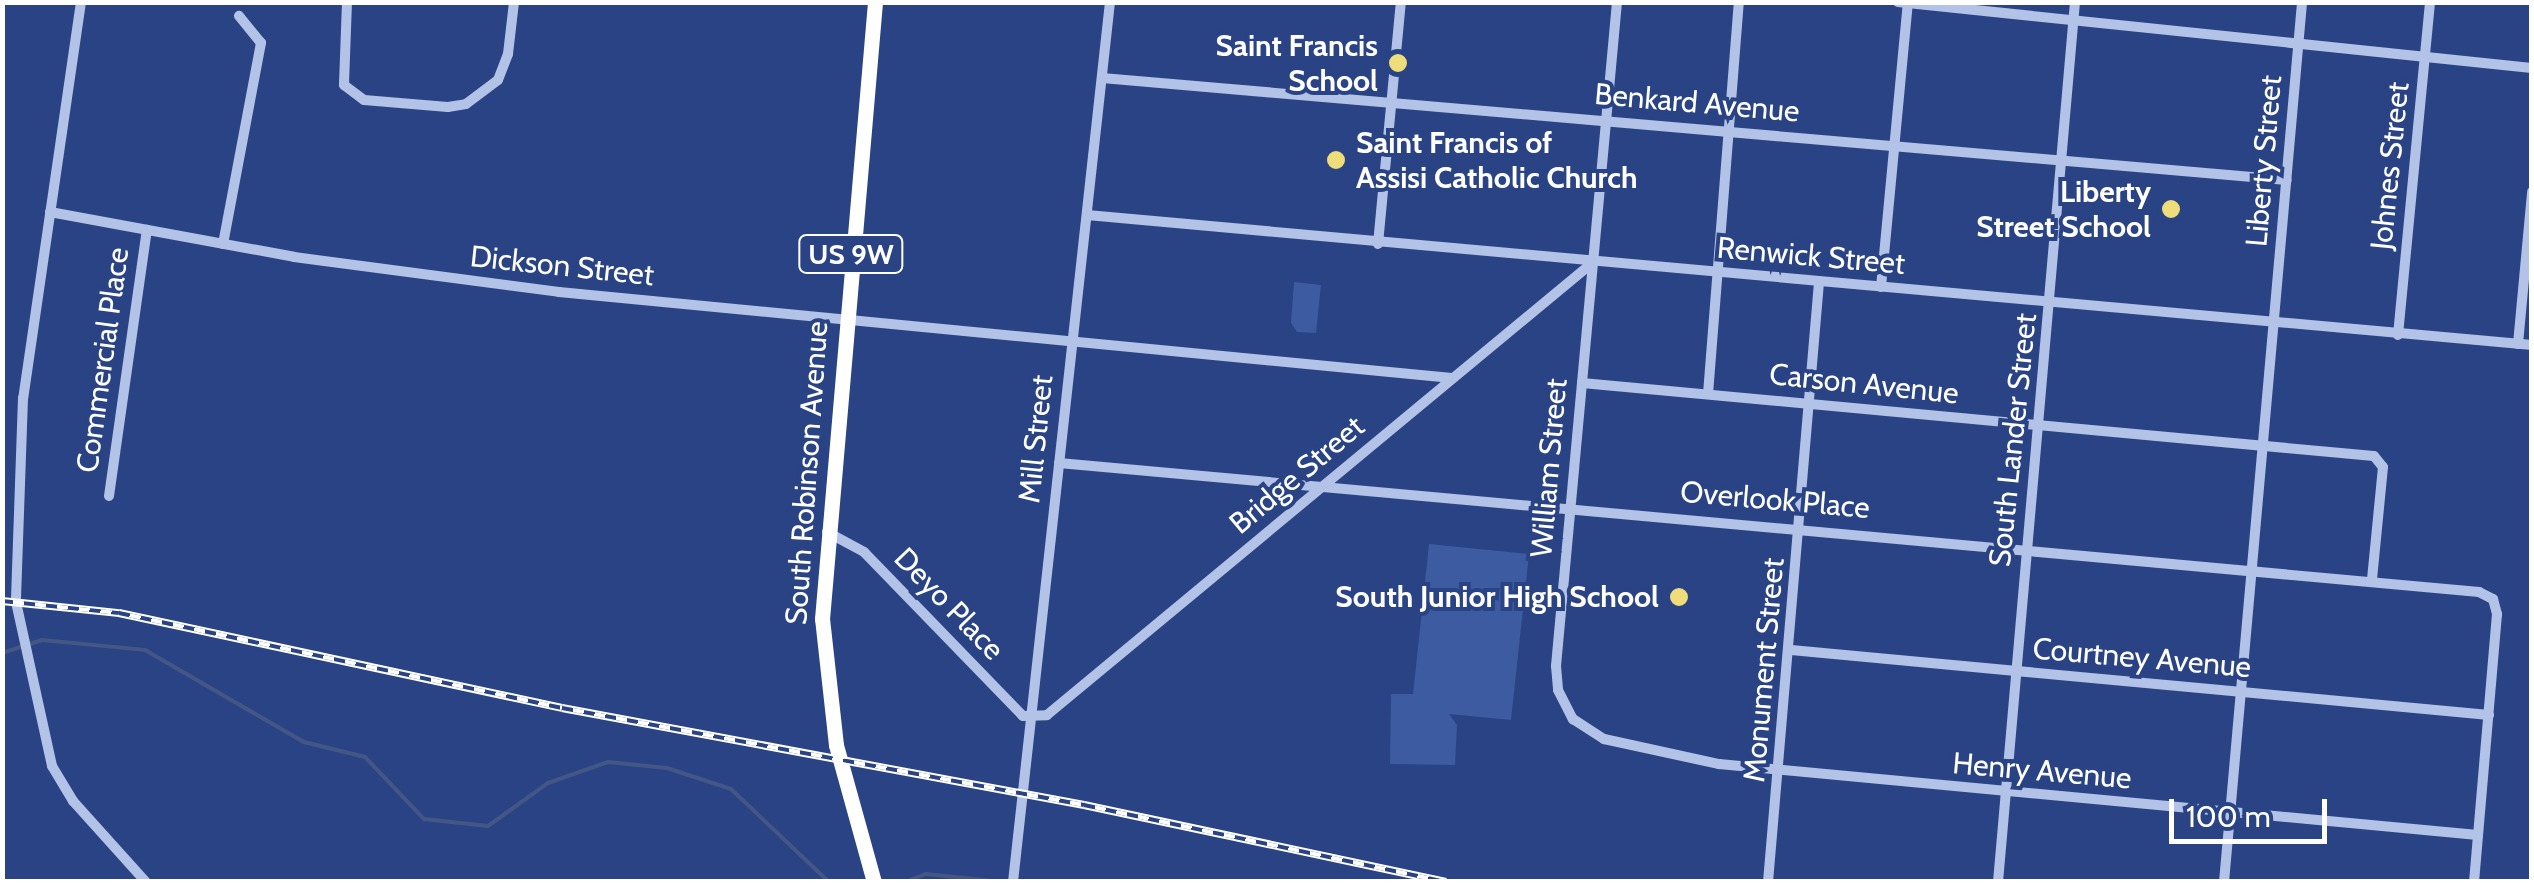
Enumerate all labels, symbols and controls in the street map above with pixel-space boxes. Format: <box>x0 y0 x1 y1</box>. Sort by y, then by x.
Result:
place label: Saint Francis School <box>1216 28 1378 98</box>
marker: Saint Francis School <box>1387 52 1409 74</box>
street label: Liberty Street <box>2239 74 2289 248</box>
street label: Benkard Avenue <box>1593 76 1801 130</box>
street label: Johnes Street <box>2363 80 2417 252</box>
place label: Saint Francis of Assisi Catholic Church <box>1356 125 1637 196</box>
marker: Saint Francis of Assisi Catholic Church <box>1325 149 1347 171</box>
place label: Liberty Street School <box>1976 174 2151 244</box>
marker: Liberty Street School <box>2160 198 2182 220</box>
street label: Renwick Street <box>1716 230 1906 282</box>
road number: US 9W <box>796 231 906 277</box>
street label: Dickson Street <box>468 238 656 294</box>
street label: Commercial Place <box>69 245 137 475</box>
street label: South Lander Street <box>1982 312 2044 568</box>
street label: South Robinson Avenue <box>778 320 836 626</box>
street label: Carson Avenue <box>1768 356 1960 412</box>
street label: Mill Street <box>1011 373 1061 505</box>
street label: William Street <box>1523 377 1575 559</box>
street label: Bridge Street <box>1222 408 1372 542</box>
street label: Overlook Place <box>1679 474 1871 526</box>
street label: Deyo Place <box>887 540 1011 668</box>
street label: Monument Street <box>1736 556 1792 784</box>
place label: South Junior High School <box>1335 579 1659 615</box>
marker: South Junior High School <box>1668 586 1690 608</box>
street label: Courtney Avenue <box>2031 631 2253 685</box>
street label: Henry Avenue <box>1951 745 2133 797</box>
scale bar <box>2174 779 2332 841</box>
text: 100 m <box>2186 798 2271 835</box>

